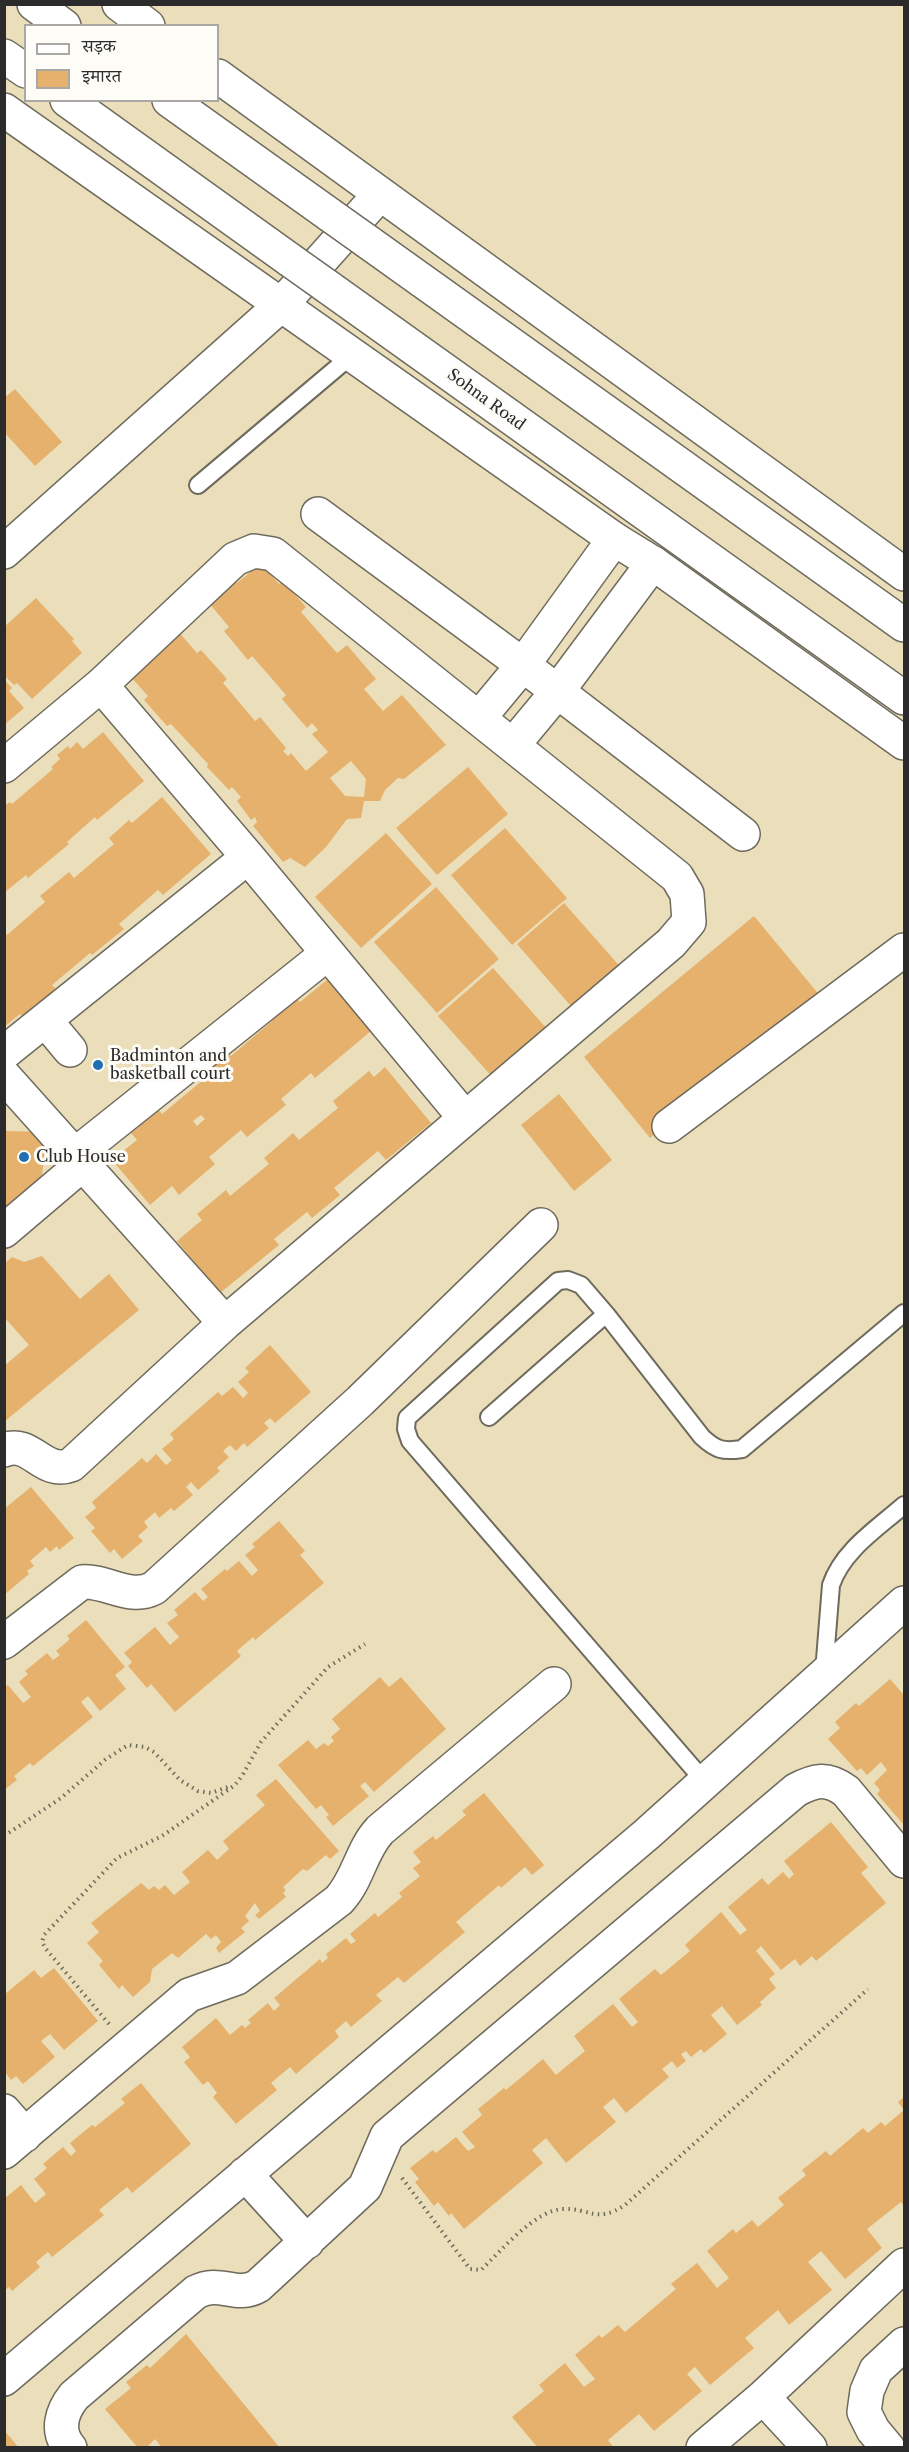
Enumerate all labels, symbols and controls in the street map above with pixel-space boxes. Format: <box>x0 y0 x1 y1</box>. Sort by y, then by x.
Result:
legend <box>24 24 219 102</box>
text: सड़क <box>82 35 116 57</box>
text: इमारत <box>82 65 121 87</box>
street label: Sohna Road <box>443 365 529 435</box>
place label: Badminton and basketball court <box>110 1046 231 1084</box>
marker: Badminton and basketball court <box>91 1058 105 1072</box>
place label: Club House <box>36 1147 126 1167</box>
marker: Club House <box>17 1150 31 1164</box>

